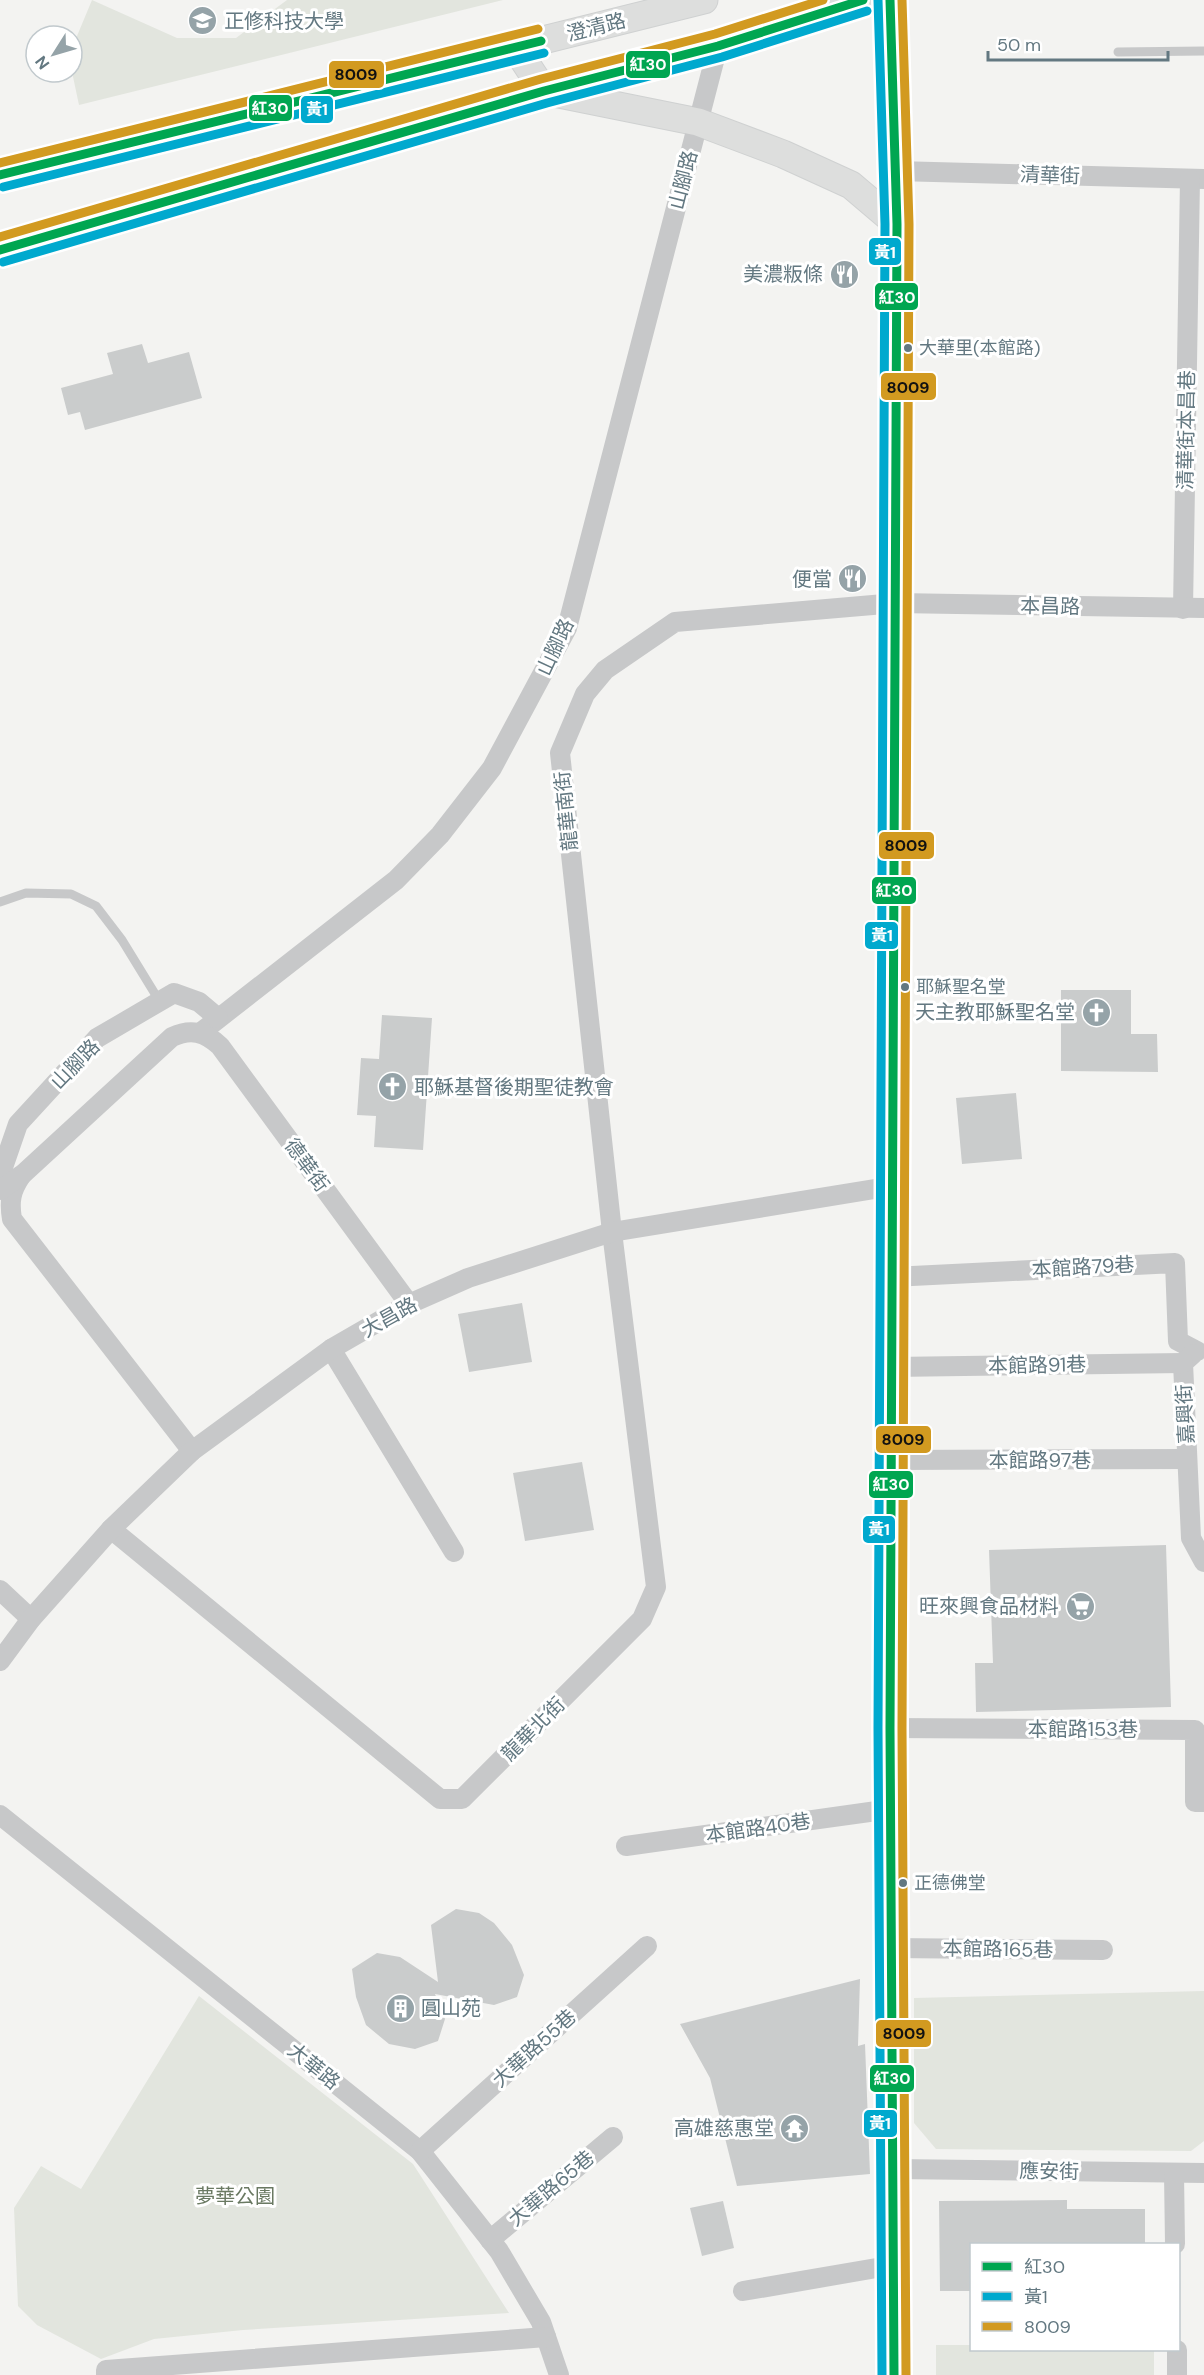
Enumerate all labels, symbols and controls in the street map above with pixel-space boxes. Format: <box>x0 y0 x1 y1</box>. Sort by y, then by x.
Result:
school or university icon: 正修科技大學 <box>187 5 219 37</box>
street label: 澄清路 <box>564 7 628 47</box>
place label: 正修科技大學 <box>224 8 344 34</box>
north arrow <box>24 24 84 84</box>
scale bar <box>988 24 1168 62</box>
text: 50 m <box>997 33 1041 57</box>
line badge: 紅30 <box>625 50 671 79</box>
text: N <box>31 52 54 74</box>
text: 紅30 <box>630 54 666 75</box>
line badge: 8009 <box>328 60 385 89</box>
text: 8009 <box>335 64 377 85</box>
line badge: 紅30 <box>248 94 293 122</box>
line badge: 黃1 <box>300 95 334 124</box>
text: 紅30 <box>252 98 288 119</box>
text: 黃1 <box>306 99 328 120</box>
street label: 山腳路 <box>663 148 703 212</box>
street label: 清華街 <box>1020 161 1080 189</box>
line badge: 黃1 <box>868 237 902 266</box>
text: 黃1 <box>874 242 896 263</box>
restaurant icon: 美濃粄條 <box>828 258 860 290</box>
place label: 美濃粄條 <box>743 261 823 287</box>
line badge: 紅30 <box>874 282 919 311</box>
text: 紅30 <box>879 287 915 308</box>
place label: 大華里(本館路) <box>919 336 1040 360</box>
marker: 大華里(本館路) <box>902 342 914 354</box>
street label: 清華街本昌巷 <box>1172 370 1200 490</box>
line badge: 8009 <box>880 372 937 401</box>
text: 8009 <box>887 377 929 398</box>
restaurant icon: 便當 <box>837 563 869 595</box>
place label: 便當 <box>792 566 832 592</box>
street label: 本昌路 <box>1020 592 1080 620</box>
street label: 山腳路 <box>531 614 579 680</box>
street label: 龍華南街 <box>549 770 583 852</box>
line badge: 8009 <box>878 831 935 860</box>
text: 8009 <box>885 835 927 856</box>
line badge: 紅30 <box>871 876 917 905</box>
text: 紅30 <box>876 880 912 901</box>
line badge: 黃1 <box>864 921 899 950</box>
text: 黃1 <box>871 925 893 946</box>
place label: 耶穌聖名堂 <box>916 975 1006 999</box>
marker: 耶穌聖名堂 <box>899 981 911 993</box>
church icon: 天主教耶穌聖名堂 <box>1080 996 1112 1028</box>
place label: 天主教耶穌聖名堂 <box>915 999 1075 1025</box>
street label: 山腳路 <box>45 1033 105 1095</box>
church icon: 耶穌基督後期聖徒教會 <box>377 1071 409 1103</box>
place label: 耶穌基督後期聖徒教會 <box>414 1074 614 1100</box>
street label: 德華街 <box>279 1133 335 1197</box>
street label: 本館路79巷 <box>1031 1251 1135 1283</box>
street label: 大昌路 <box>356 1291 422 1343</box>
street label: 本館路91巷 <box>988 1351 1086 1379</box>
street label: 嘉興街 <box>1170 1383 1200 1445</box>
line badge: 8009 <box>875 1425 932 1454</box>
text: 8009 <box>882 1429 924 1450</box>
street label: 本館路97巷 <box>989 1447 1091 1473</box>
line badge: 紅30 <box>868 1470 914 1499</box>
text: 紅30 <box>873 1474 909 1495</box>
line badge: 黃1 <box>862 1515 896 1544</box>
text: 黃1 <box>868 1519 890 1540</box>
supermarket icon: 旺來興食品材料 <box>1064 1590 1096 1622</box>
place label: 旺來興食品材料 <box>919 1593 1059 1619</box>
street label: 龍華北街 <box>496 1692 570 1766</box>
street label: 本館路153巷 <box>1028 1716 1138 1742</box>
street label: 本館路40巷 <box>704 1808 812 1848</box>
place label: 正德佛堂 <box>914 1871 986 1895</box>
marker: 正德佛堂 <box>897 1877 909 1889</box>
street label: 本館路165巷 <box>942 1935 1054 1963</box>
building icon: 圓山苑 <box>384 1992 416 2024</box>
place label: 圓山苑 <box>421 1995 481 2021</box>
street label: 大華路55巷 <box>487 2003 581 2093</box>
line badge: 8009 <box>875 2019 932 2048</box>
text: 8009 <box>883 2023 925 2044</box>
street label: 大華路 <box>283 2037 345 2095</box>
line badge: 紅30 <box>869 2064 915 2093</box>
text: 紅30 <box>874 2068 910 2089</box>
line badge: 黃1 <box>863 2109 898 2138</box>
temple icon: 高雄慈惠堂 <box>779 2112 811 2144</box>
text: 黃1 <box>869 2113 891 2134</box>
place label: 高雄慈惠堂 <box>674 2115 774 2141</box>
street label: 大華路65巷 <box>503 2144 599 2232</box>
street label: 應安街 <box>1019 2157 1079 2185</box>
park label: 夢華公園 <box>195 2183 275 2209</box>
legend <box>970 2243 1180 2351</box>
text: 紅30 <box>1024 2255 1065 2279</box>
text: 黃1 <box>1024 2285 1048 2309</box>
text: 8009 <box>1024 2315 1071 2339</box>

